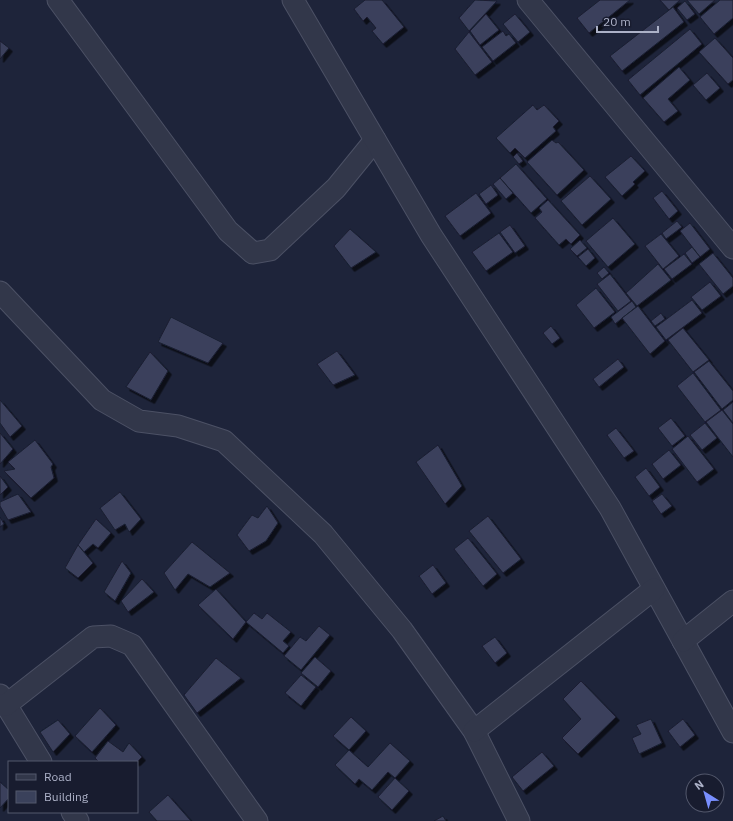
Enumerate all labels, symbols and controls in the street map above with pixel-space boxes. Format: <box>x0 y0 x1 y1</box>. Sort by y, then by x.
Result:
scale bar <box>597 8 658 34</box>
text: 20 m <box>603 14 631 29</box>
legend <box>8 761 138 813</box>
text: Road <box>44 769 72 784</box>
north arrow <box>685 773 725 813</box>
text: N <box>692 777 706 793</box>
text: Building <box>44 789 89 804</box>

